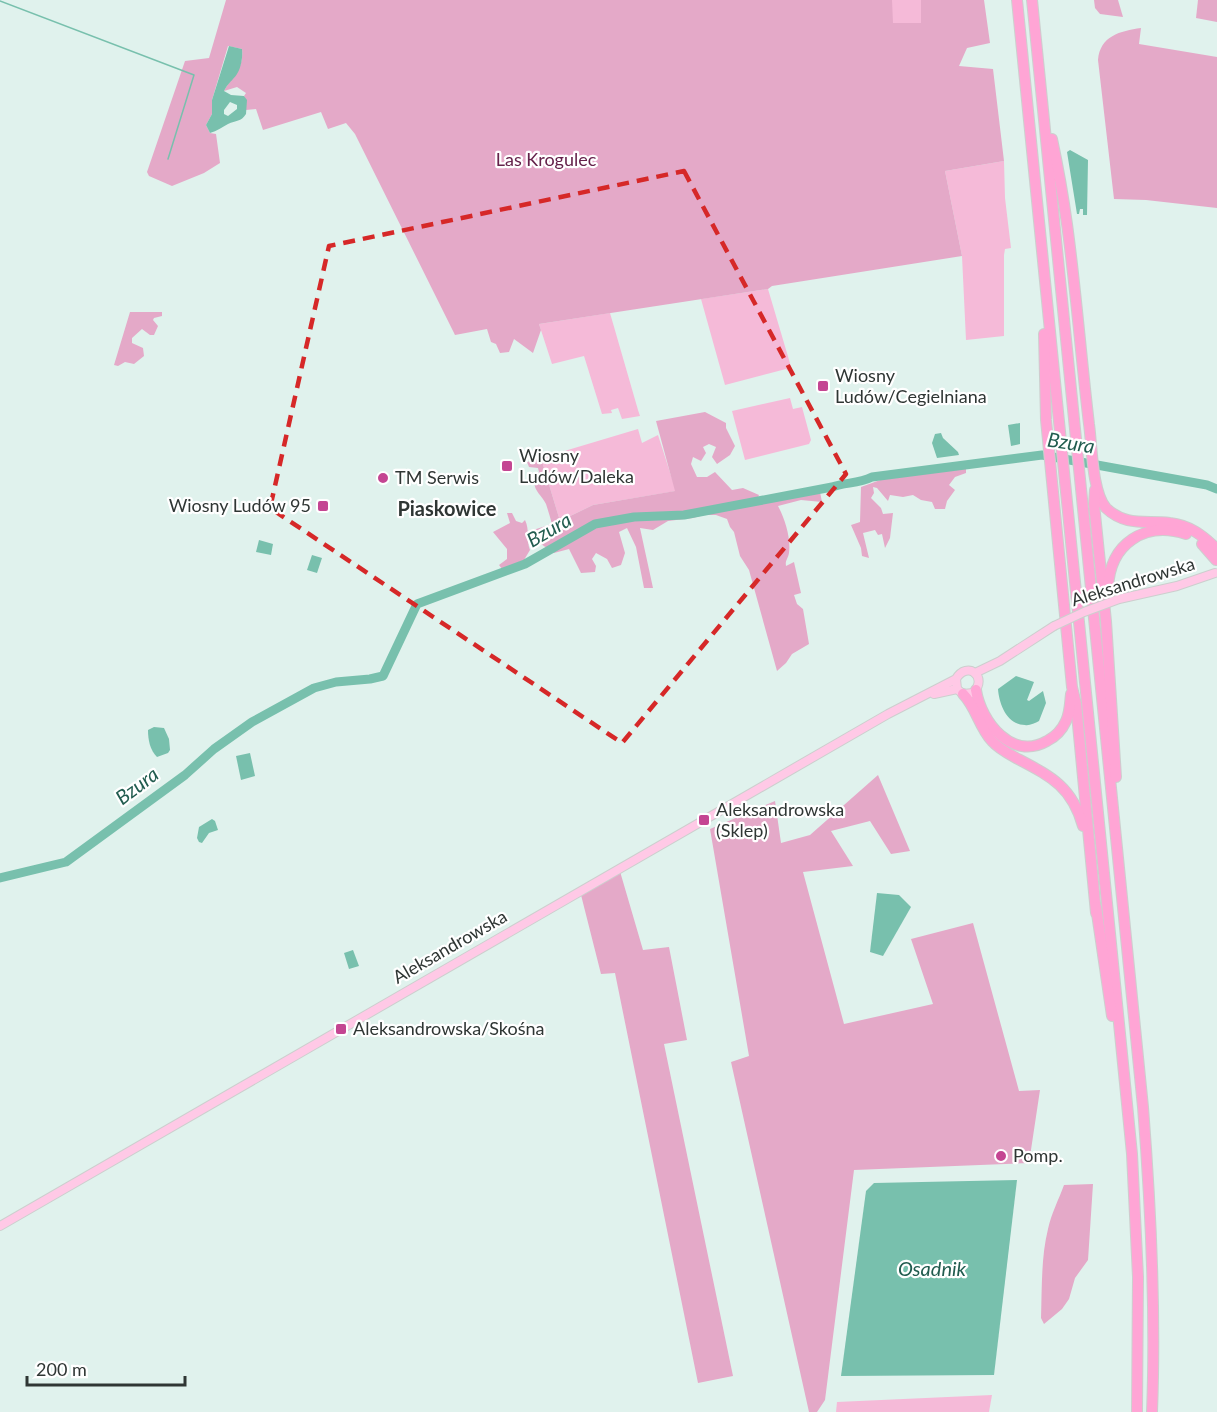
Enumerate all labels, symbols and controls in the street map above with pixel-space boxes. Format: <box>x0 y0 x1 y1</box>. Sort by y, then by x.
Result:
park label: Las Krogulec <box>496 148 597 170</box>
place label: Wiosny Ludów/Cegielniana <box>835 364 987 407</box>
marker: Wiosny Ludów/Cegielniana <box>816 379 830 393</box>
water label: Bzura <box>1046 426 1096 458</box>
place label: Wiosny Ludów/Daleka <box>519 444 634 487</box>
marker: Wiosny Ludów/Daleka <box>500 459 514 473</box>
place label: TM Serwis <box>395 466 479 488</box>
marker: TM Serwis <box>376 471 390 485</box>
place label: Wiosny Ludów 95 <box>169 494 311 516</box>
district label: Piaskowice <box>397 496 497 520</box>
marker: Wiosny Ludów 95 <box>316 499 330 513</box>
water label: Bzura <box>522 507 575 551</box>
street label: Aleksandrowska <box>1068 552 1197 610</box>
water label: Bzura <box>110 761 163 809</box>
place label: Aleksandrowska (Sklep) <box>716 798 844 841</box>
marker: Aleksandrowska (Sklep) <box>697 813 711 827</box>
street label: Aleksandrowska <box>389 905 510 988</box>
place label: Aleksandrowska/Skośna <box>353 1017 545 1039</box>
marker: Aleksandrowska/Skośna <box>334 1022 348 1036</box>
place label: Pomp. <box>1013 1144 1063 1166</box>
marker: Pomp. <box>994 1149 1008 1163</box>
water label: Osadnik <box>898 1256 967 1280</box>
scale bar <box>27 1349 184 1387</box>
text: 200 m <box>36 1358 87 1380</box>

